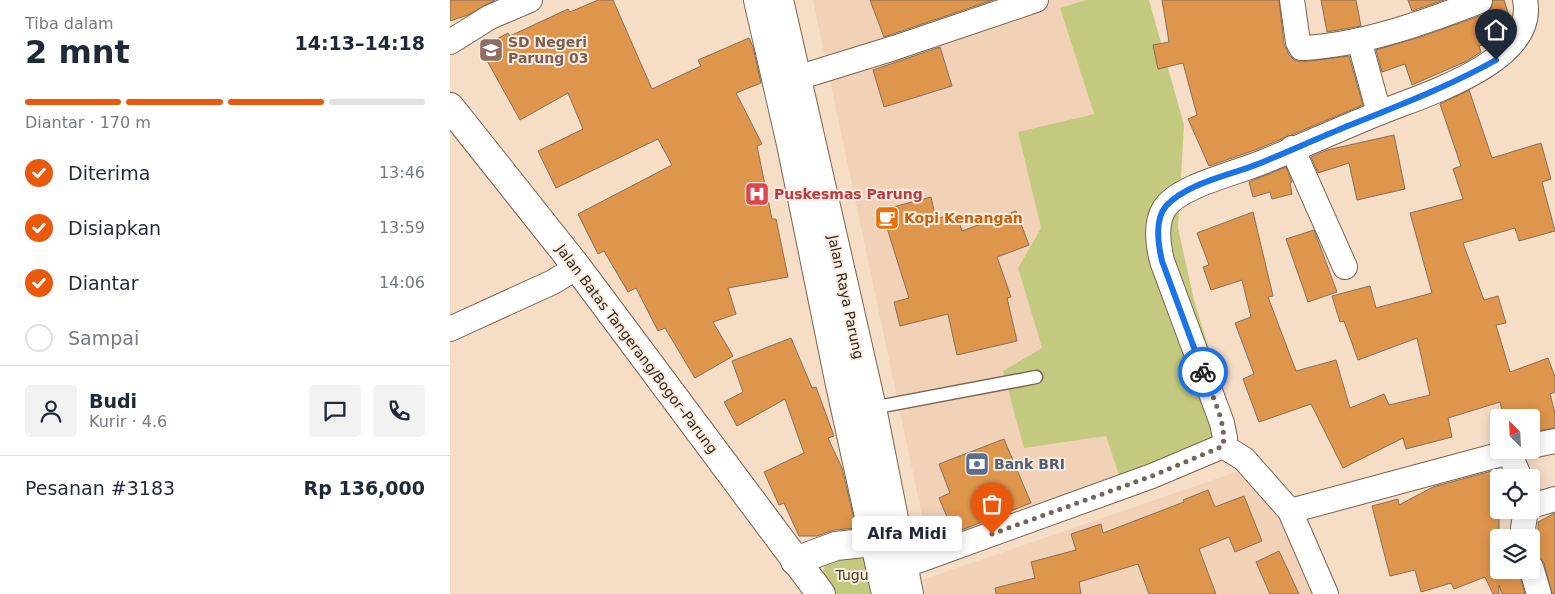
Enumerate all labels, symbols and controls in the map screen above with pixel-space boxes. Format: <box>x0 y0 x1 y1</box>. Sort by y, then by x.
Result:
pin <box>1475 9 1517 60</box>
text: Tiba dalam <box>25 14 114 33</box>
icon: home <box>1482 16 1510 44</box>
text: 14:13–14:18 <box>295 32 425 54</box>
text: 2 mnt <box>25 33 130 71</box>
place label: SD Negeri Parung 03 <box>508 34 589 66</box>
school or university icon: SD Negeri Parung 03 <box>478 37 504 63</box>
text: Diantar · 170 m <box>25 113 151 132</box>
icon: check <box>25 159 53 187</box>
text: Diterima <box>68 162 150 184</box>
text: 13:46 <box>379 163 425 182</box>
hospital icon: Puskesmas Parung <box>744 181 770 207</box>
place label: Puskesmas Parung <box>774 186 923 202</box>
cafe icon: Kopi Kenangan <box>874 205 900 231</box>
place label: Kopi Kenangan <box>904 210 1023 226</box>
icon: check <box>25 214 53 242</box>
text: Disiapkan <box>68 217 161 239</box>
text: 13:59 <box>379 218 425 237</box>
street label: Jalan Raya Parung <box>825 232 867 361</box>
street label: Jalan Batas Tangerang/Bogor–Parung <box>552 241 721 457</box>
icon: check <box>25 269 53 297</box>
text: Diantar <box>68 272 139 294</box>
text: 14:06 <box>379 273 425 292</box>
text: Sampai <box>68 327 139 349</box>
courier <box>1178 347 1228 397</box>
icon: bike <box>1189 358 1217 386</box>
button: person <box>25 385 77 437</box>
button: chat <box>309 385 361 437</box>
button: phone <box>373 385 425 437</box>
text: Budi <box>89 390 137 412</box>
north arrow <box>1490 409 1540 459</box>
map controls <box>1490 409 1540 579</box>
text: Kurir · 4.6 <box>89 412 167 431</box>
bank icon: Bank BRI <box>964 451 990 477</box>
place label: Bank BRI <box>994 456 1065 472</box>
button: locate <box>1490 469 1540 519</box>
text: Pesanan #3183 <box>25 477 175 499</box>
text: Rp 136,000 <box>304 477 425 499</box>
pin <box>971 483 1013 534</box>
icon: bag <box>978 490 1006 518</box>
callout: Alfa Midi <box>852 516 962 552</box>
text: Alfa Midi <box>867 524 947 543</box>
button: layers <box>1490 529 1540 579</box>
park label: Tugu <box>834 567 869 583</box>

